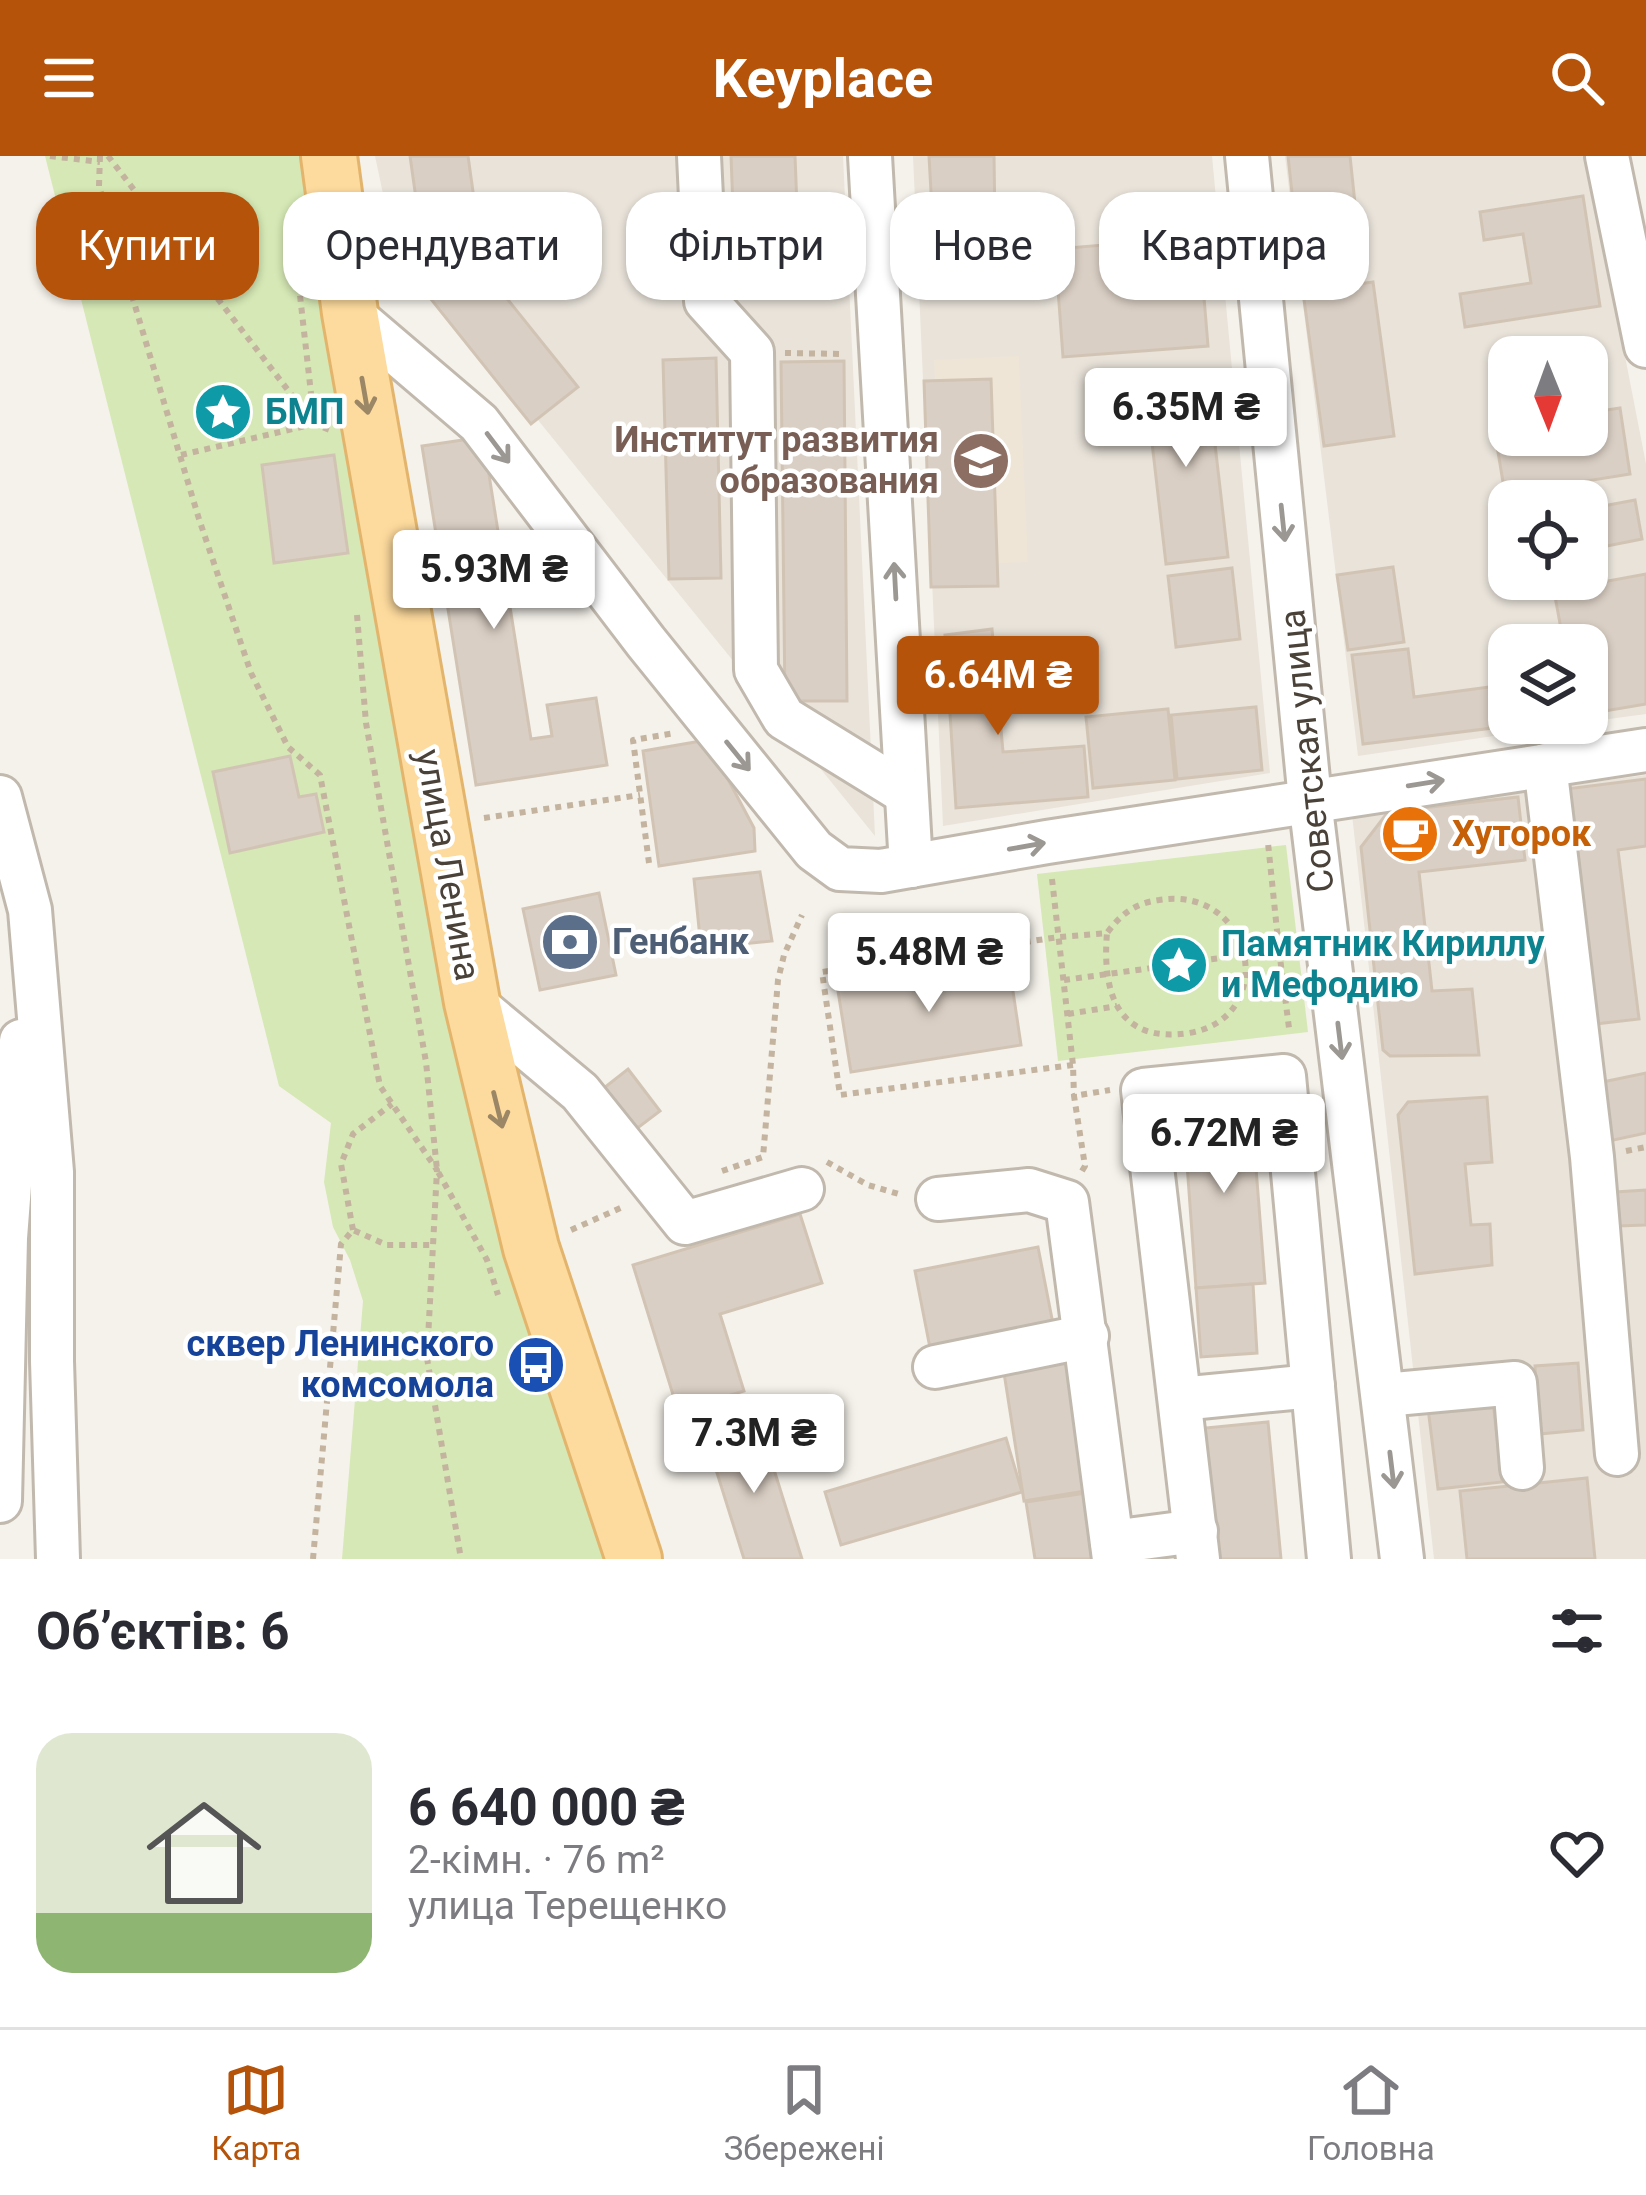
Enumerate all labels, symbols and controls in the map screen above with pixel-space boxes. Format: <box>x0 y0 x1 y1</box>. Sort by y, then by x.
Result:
icon: menu <box>36 45 102 111</box>
icon: search <box>1544 45 1610 111</box>
text: Keyplace <box>713 47 933 110</box>
chip: Купити <box>36 192 259 300</box>
chip: Орендувати <box>283 192 602 300</box>
chip: Фільтри <box>626 192 866 300</box>
chip: Нове <box>890 192 1075 300</box>
chip: Квартира <box>1099 192 1369 300</box>
north arrow <box>1488 336 1608 456</box>
map controls <box>1488 336 1608 744</box>
pin: 6.35M ₴ <box>1075 368 1297 470</box>
one-way arrow <box>355 376 377 415</box>
place icon: БМП <box>192 381 254 443</box>
text: 6.35M ₴ <box>1112 384 1260 430</box>
place label: БМП <box>265 391 345 433</box>
place label: Институт развития образования <box>614 419 939 502</box>
school or university icon: Институт развития образования <box>950 430 1012 492</box>
one-way arrow <box>484 432 510 464</box>
button: locate <box>1488 480 1608 600</box>
one-way arrow <box>1272 503 1295 542</box>
pin: 5.93M ₴ <box>383 530 605 632</box>
text: 5.93M ₴ <box>420 546 568 592</box>
one-way arrow <box>883 563 906 602</box>
street label: Советская улица <box>1271 607 1343 895</box>
button: layers <box>1488 624 1608 744</box>
pin: 6.64M ₴ <box>887 636 1109 738</box>
text: 6.64M ₴ <box>924 652 1072 698</box>
one-way arrow <box>724 739 750 771</box>
street label: улица Ленина <box>407 746 489 984</box>
one-way arrow <box>1406 771 1445 794</box>
cafe icon: Хуторок <box>1379 803 1441 865</box>
place label: Хуторок <box>1452 813 1592 855</box>
one-way arrow <box>1006 833 1045 856</box>
bank icon: Генбанк <box>539 911 601 973</box>
pin: 5.48M ₴ <box>818 913 1040 1015</box>
place label: Генбанк <box>612 921 750 963</box>
place label: Памятник Кириллу и Мефодию <box>1221 923 1546 1006</box>
text: 5.48M ₴ <box>855 929 1003 975</box>
place icon: Памятник Кириллу и Мефодию <box>1148 934 1210 996</box>
one-way arrow <box>1329 1021 1351 1060</box>
one-way arrow <box>488 1090 510 1128</box>
pin: 6.72M ₴ <box>1113 1094 1335 1196</box>
text: 6.72M ₴ <box>1150 1110 1298 1156</box>
place label: сквер Ленинского комсомола <box>186 1323 494 1406</box>
bus stop icon: сквер Ленинского комсомола <box>505 1334 567 1396</box>
pin: 7.3M ₴ <box>656 1394 852 1496</box>
text: 7.3M ₴ <box>691 1410 817 1456</box>
one-way arrow <box>1382 1450 1404 1489</box>
icon: filters <box>1544 1598 1610 1664</box>
text: Об’єктів: 6 <box>36 1602 290 1661</box>
text: 6 640 000 ₴ <box>408 1778 685 1837</box>
icon: home <box>132 1781 276 1925</box>
icon: heart <box>1544 1820 1610 1886</box>
text: 2-кімн. · 76 m² <box>408 1837 665 1883</box>
text: улица Терещенко <box>408 1883 727 1929</box>
tab: Карта <box>211 2057 301 2168</box>
tab: Збережені <box>724 2057 885 2168</box>
tab: Головна <box>1307 2057 1435 2168</box>

